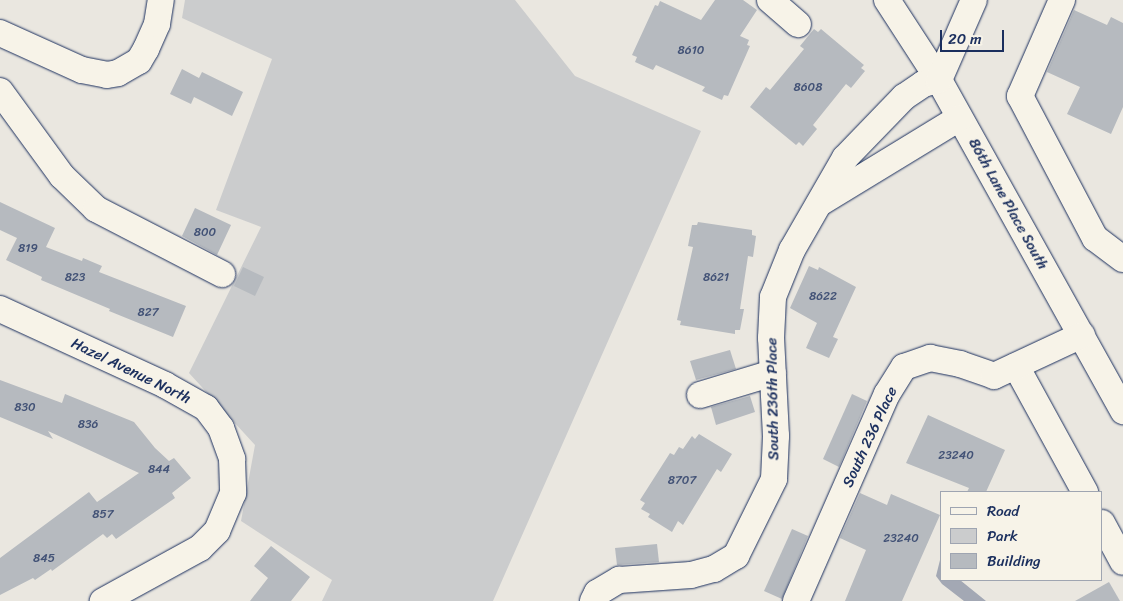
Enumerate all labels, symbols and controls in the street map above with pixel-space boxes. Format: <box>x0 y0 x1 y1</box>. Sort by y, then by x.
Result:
scale bar <box>943 20 1007 52</box>
text: 20 m <box>948 26 982 52</box>
house number: 8610 <box>678 44 704 58</box>
house number: 8608 <box>794 81 822 95</box>
street label: 86th Lane Place South <box>964 134 1052 274</box>
house number: 800 <box>194 226 216 240</box>
house number: 819 <box>18 242 38 256</box>
house number: 823 <box>65 271 85 285</box>
house number: 8621 <box>703 271 729 285</box>
house number: 8622 <box>809 290 837 304</box>
house number: 827 <box>137 306 159 320</box>
street label: Hazel Avenue North <box>68 334 194 408</box>
street label: South 236th Place <box>763 337 783 461</box>
street label: South 236 Place <box>839 384 901 490</box>
house number: 830 <box>14 401 36 415</box>
house number: 836 <box>78 418 98 432</box>
house number: 23240 <box>938 449 974 463</box>
house number: 844 <box>148 463 170 477</box>
house number: 8707 <box>668 474 696 488</box>
legend <box>940 491 1103 581</box>
text: Road <box>987 498 1019 524</box>
house number: 857 <box>92 508 114 522</box>
text: Park <box>987 523 1018 549</box>
house number: 23240 <box>883 532 919 546</box>
text: Building <box>987 548 1041 574</box>
house number: 845 <box>33 552 55 566</box>

